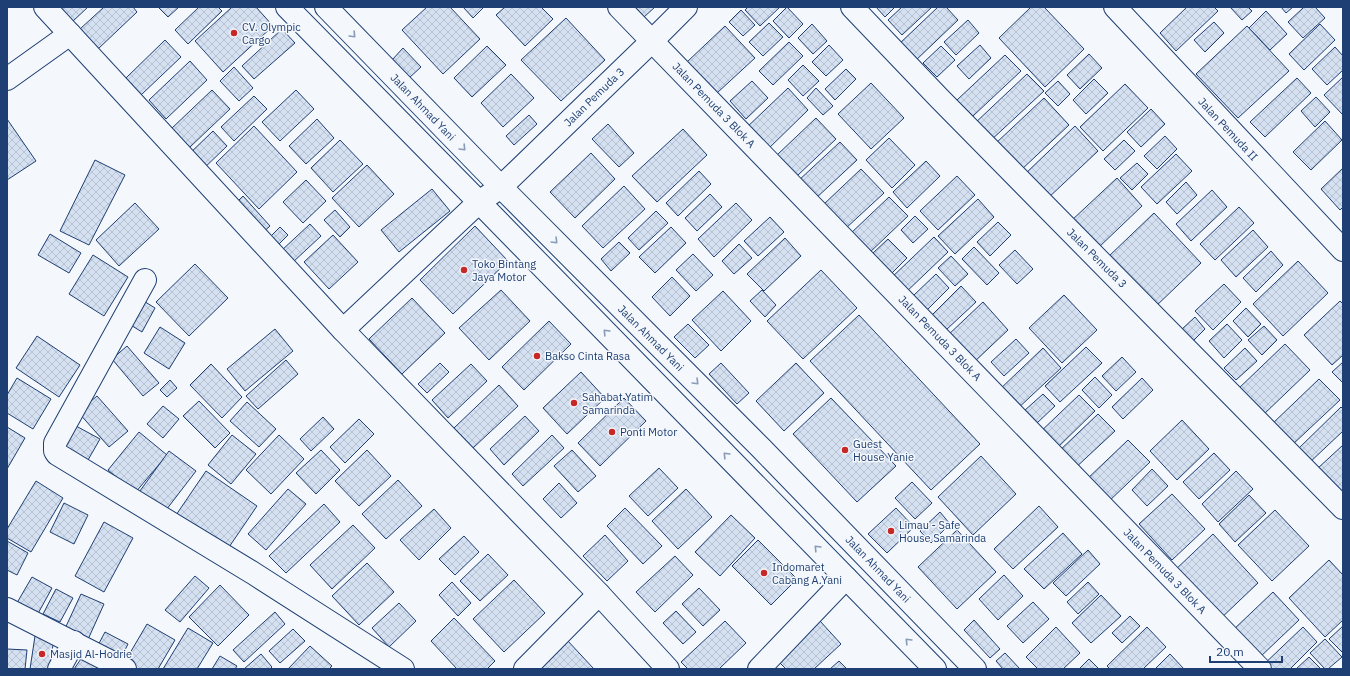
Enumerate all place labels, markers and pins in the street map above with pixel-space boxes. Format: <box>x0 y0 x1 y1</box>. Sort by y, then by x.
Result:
place label: CV. Olympic Cargo <box>242 20 301 47</box>
marker: CV. Olympic Cargo <box>229 28 239 38</box>
place label: Toko Bintang Jaya Motor <box>472 257 536 284</box>
marker: Toko Bintang Jaya Motor <box>459 265 469 275</box>
place label: Bakso Cinta Rasa <box>545 349 630 363</box>
marker: Bakso Cinta Rasa <box>532 351 542 361</box>
place label: Sahabat Yatim Samarinda <box>582 390 653 417</box>
marker: Sahabat Yatim Samarinda <box>569 398 579 408</box>
place label: Ponti Motor <box>620 425 677 439</box>
marker: Ponti Motor <box>607 427 617 437</box>
place label: Guest House Yanie <box>853 437 914 464</box>
marker: Guest House Yanie <box>840 445 850 455</box>
place label: Limau - Safe House Samarinda <box>899 518 986 545</box>
marker: Limau - Safe House Samarinda <box>886 526 896 536</box>
place label: Indomaret Cabang A.Yani <box>772 560 842 587</box>
marker: Indomaret Cabang A.Yani <box>759 568 769 578</box>
place label: Masjid Al-Hodrie <box>50 647 132 661</box>
marker: Masjid Al-Hodrie <box>37 649 47 659</box>

